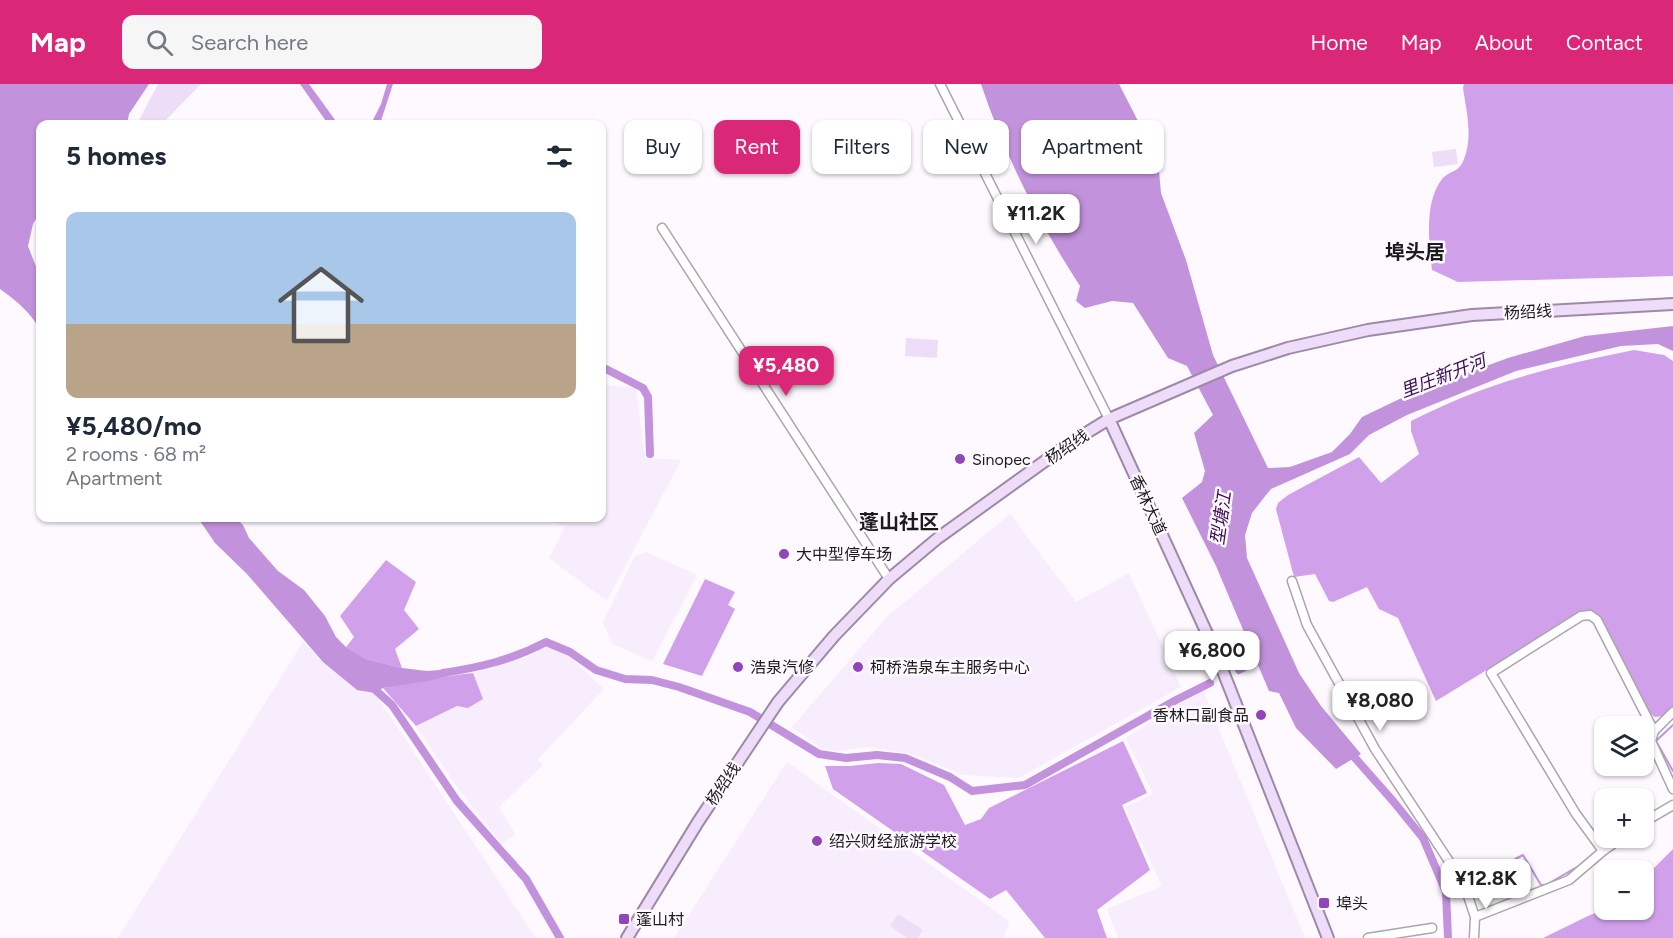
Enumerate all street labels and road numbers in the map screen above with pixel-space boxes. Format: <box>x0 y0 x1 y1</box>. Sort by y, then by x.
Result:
street label: 杨绍线 <box>1504 301 1552 323</box>
street label: 杨绍线 <box>1042 426 1092 468</box>
street label: 香林大道 <box>1126 472 1170 538</box>
street label: 杨绍线 <box>702 759 744 809</box>

